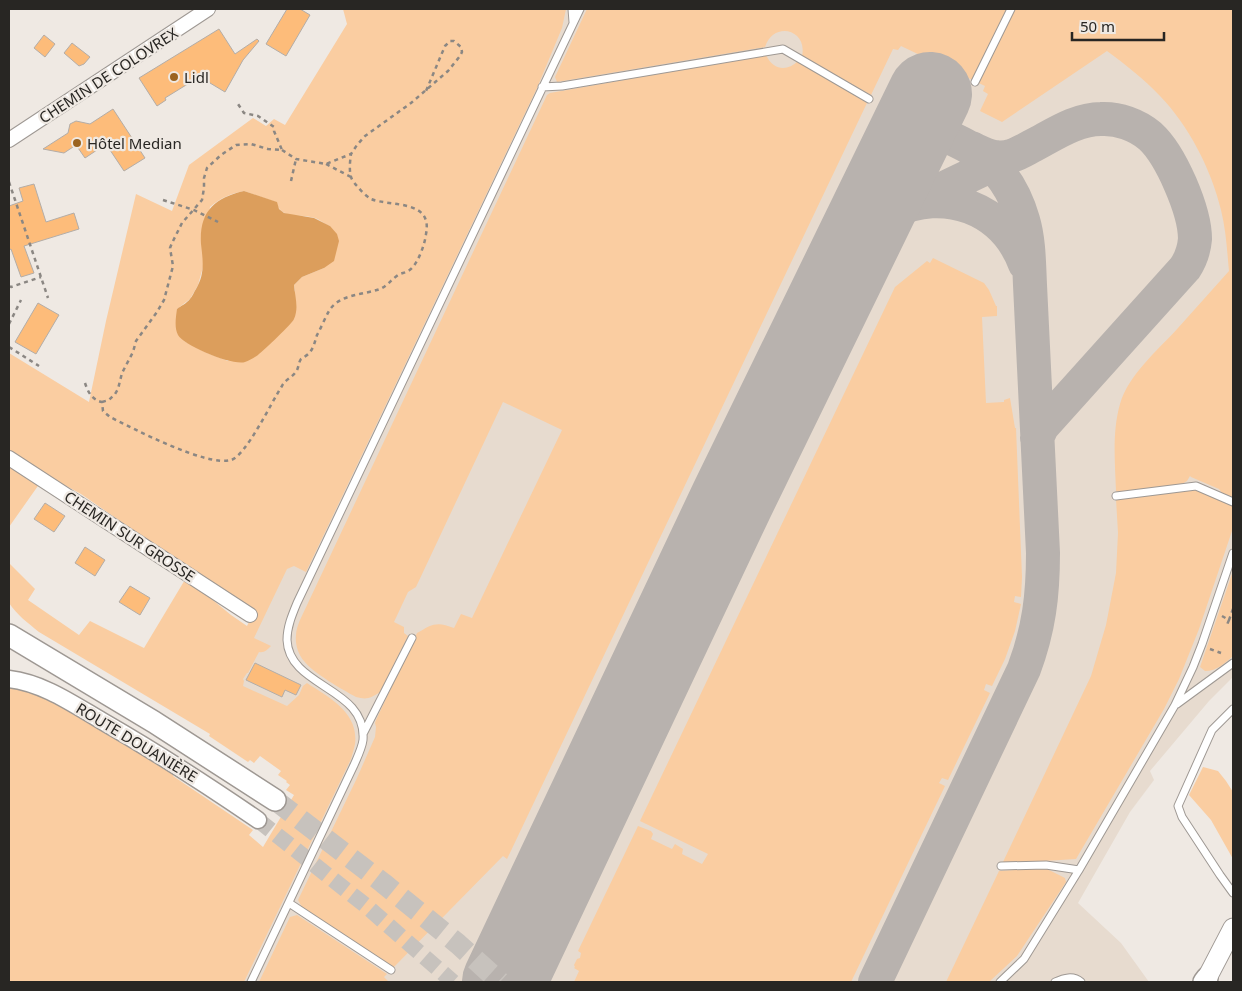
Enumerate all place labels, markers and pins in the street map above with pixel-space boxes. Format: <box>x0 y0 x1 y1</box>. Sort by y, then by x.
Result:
place label: Lidl <box>184 67 209 87</box>
marker: Lidl <box>168 71 180 83</box>
place label: Hôtel Median <box>87 133 182 153</box>
marker: Hôtel Median <box>71 137 83 149</box>

